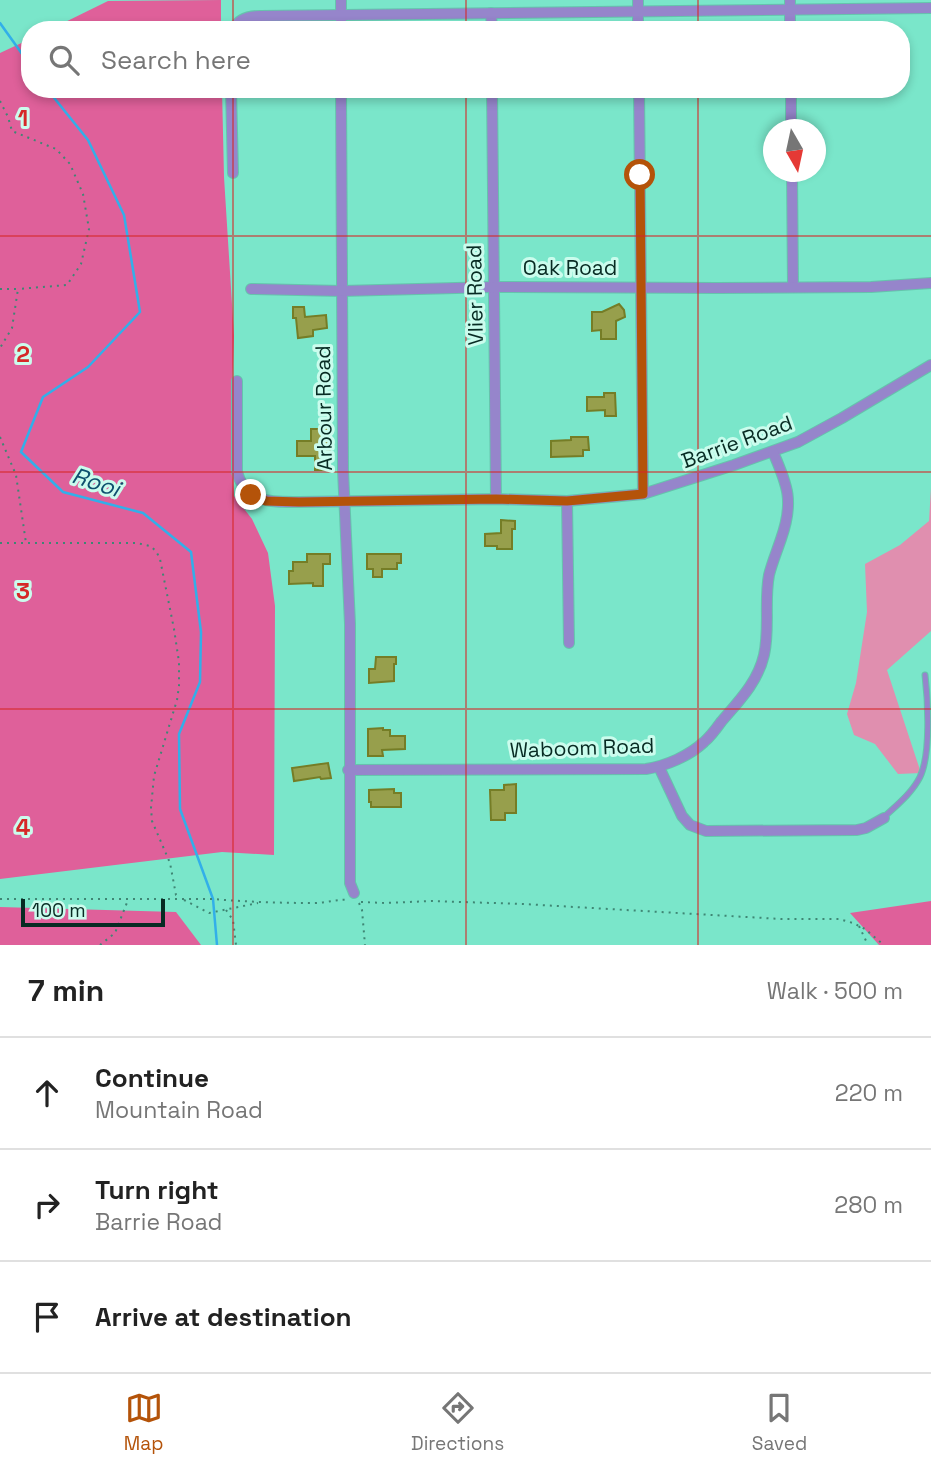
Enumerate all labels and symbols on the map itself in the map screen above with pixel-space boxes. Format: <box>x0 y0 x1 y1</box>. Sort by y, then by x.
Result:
text: 1 <box>18 103 28 133</box>
north arrow <box>763 119 826 182</box>
route start <box>624 159 655 190</box>
street label: Vlier Road <box>460 244 489 346</box>
street label: Oak Road <box>523 254 617 281</box>
text: 2 <box>16 339 30 369</box>
street label: Arbour Road <box>309 345 338 471</box>
street label: Barrie Road <box>678 409 796 474</box>
water label: Rooi <box>68 460 126 505</box>
route end <box>235 479 266 510</box>
text: 3 <box>16 576 30 606</box>
street label: Waboom Road <box>509 731 655 764</box>
text: 4 <box>16 812 31 842</box>
scale bar <box>21 896 164 928</box>

